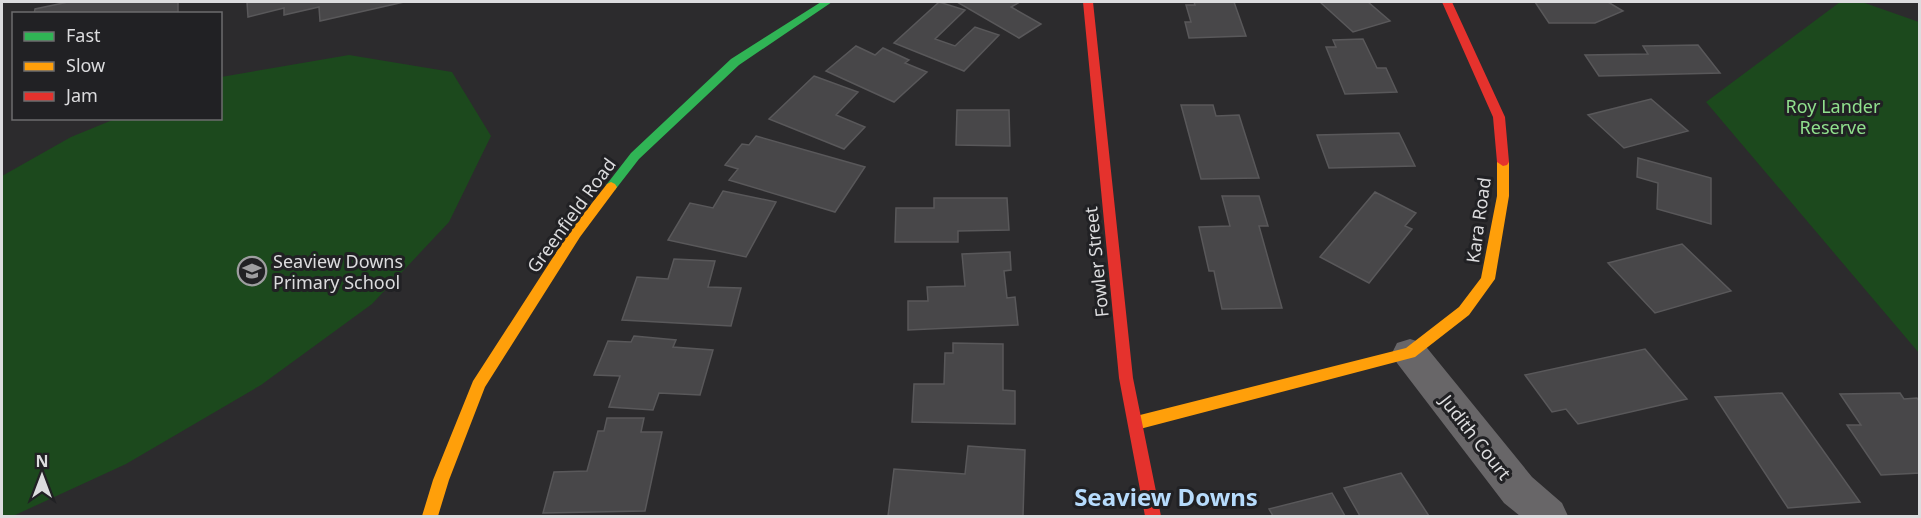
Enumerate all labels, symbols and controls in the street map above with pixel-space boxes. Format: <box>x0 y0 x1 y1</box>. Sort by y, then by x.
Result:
legend <box>12 12 222 120</box>
text: Fast <box>66 23 101 47</box>
text: Slow <box>66 53 105 77</box>
text: Jam <box>64 83 98 107</box>
park label: Roy Lander Reserve <box>1786 94 1881 139</box>
street label: Greenfield Road <box>521 153 621 277</box>
street label: Kara Road <box>1460 176 1496 264</box>
street label: Fowler Street <box>1078 205 1114 319</box>
place label: Seaview Downs Primary School <box>273 249 403 294</box>
school or university icon: Seaview Downs Primary School <box>236 255 268 287</box>
street label: Judith Court <box>1434 388 1517 485</box>
north arrow <box>12 446 72 506</box>
text: N <box>35 450 49 472</box>
district label: Seaview Downs <box>1074 480 1258 513</box>

